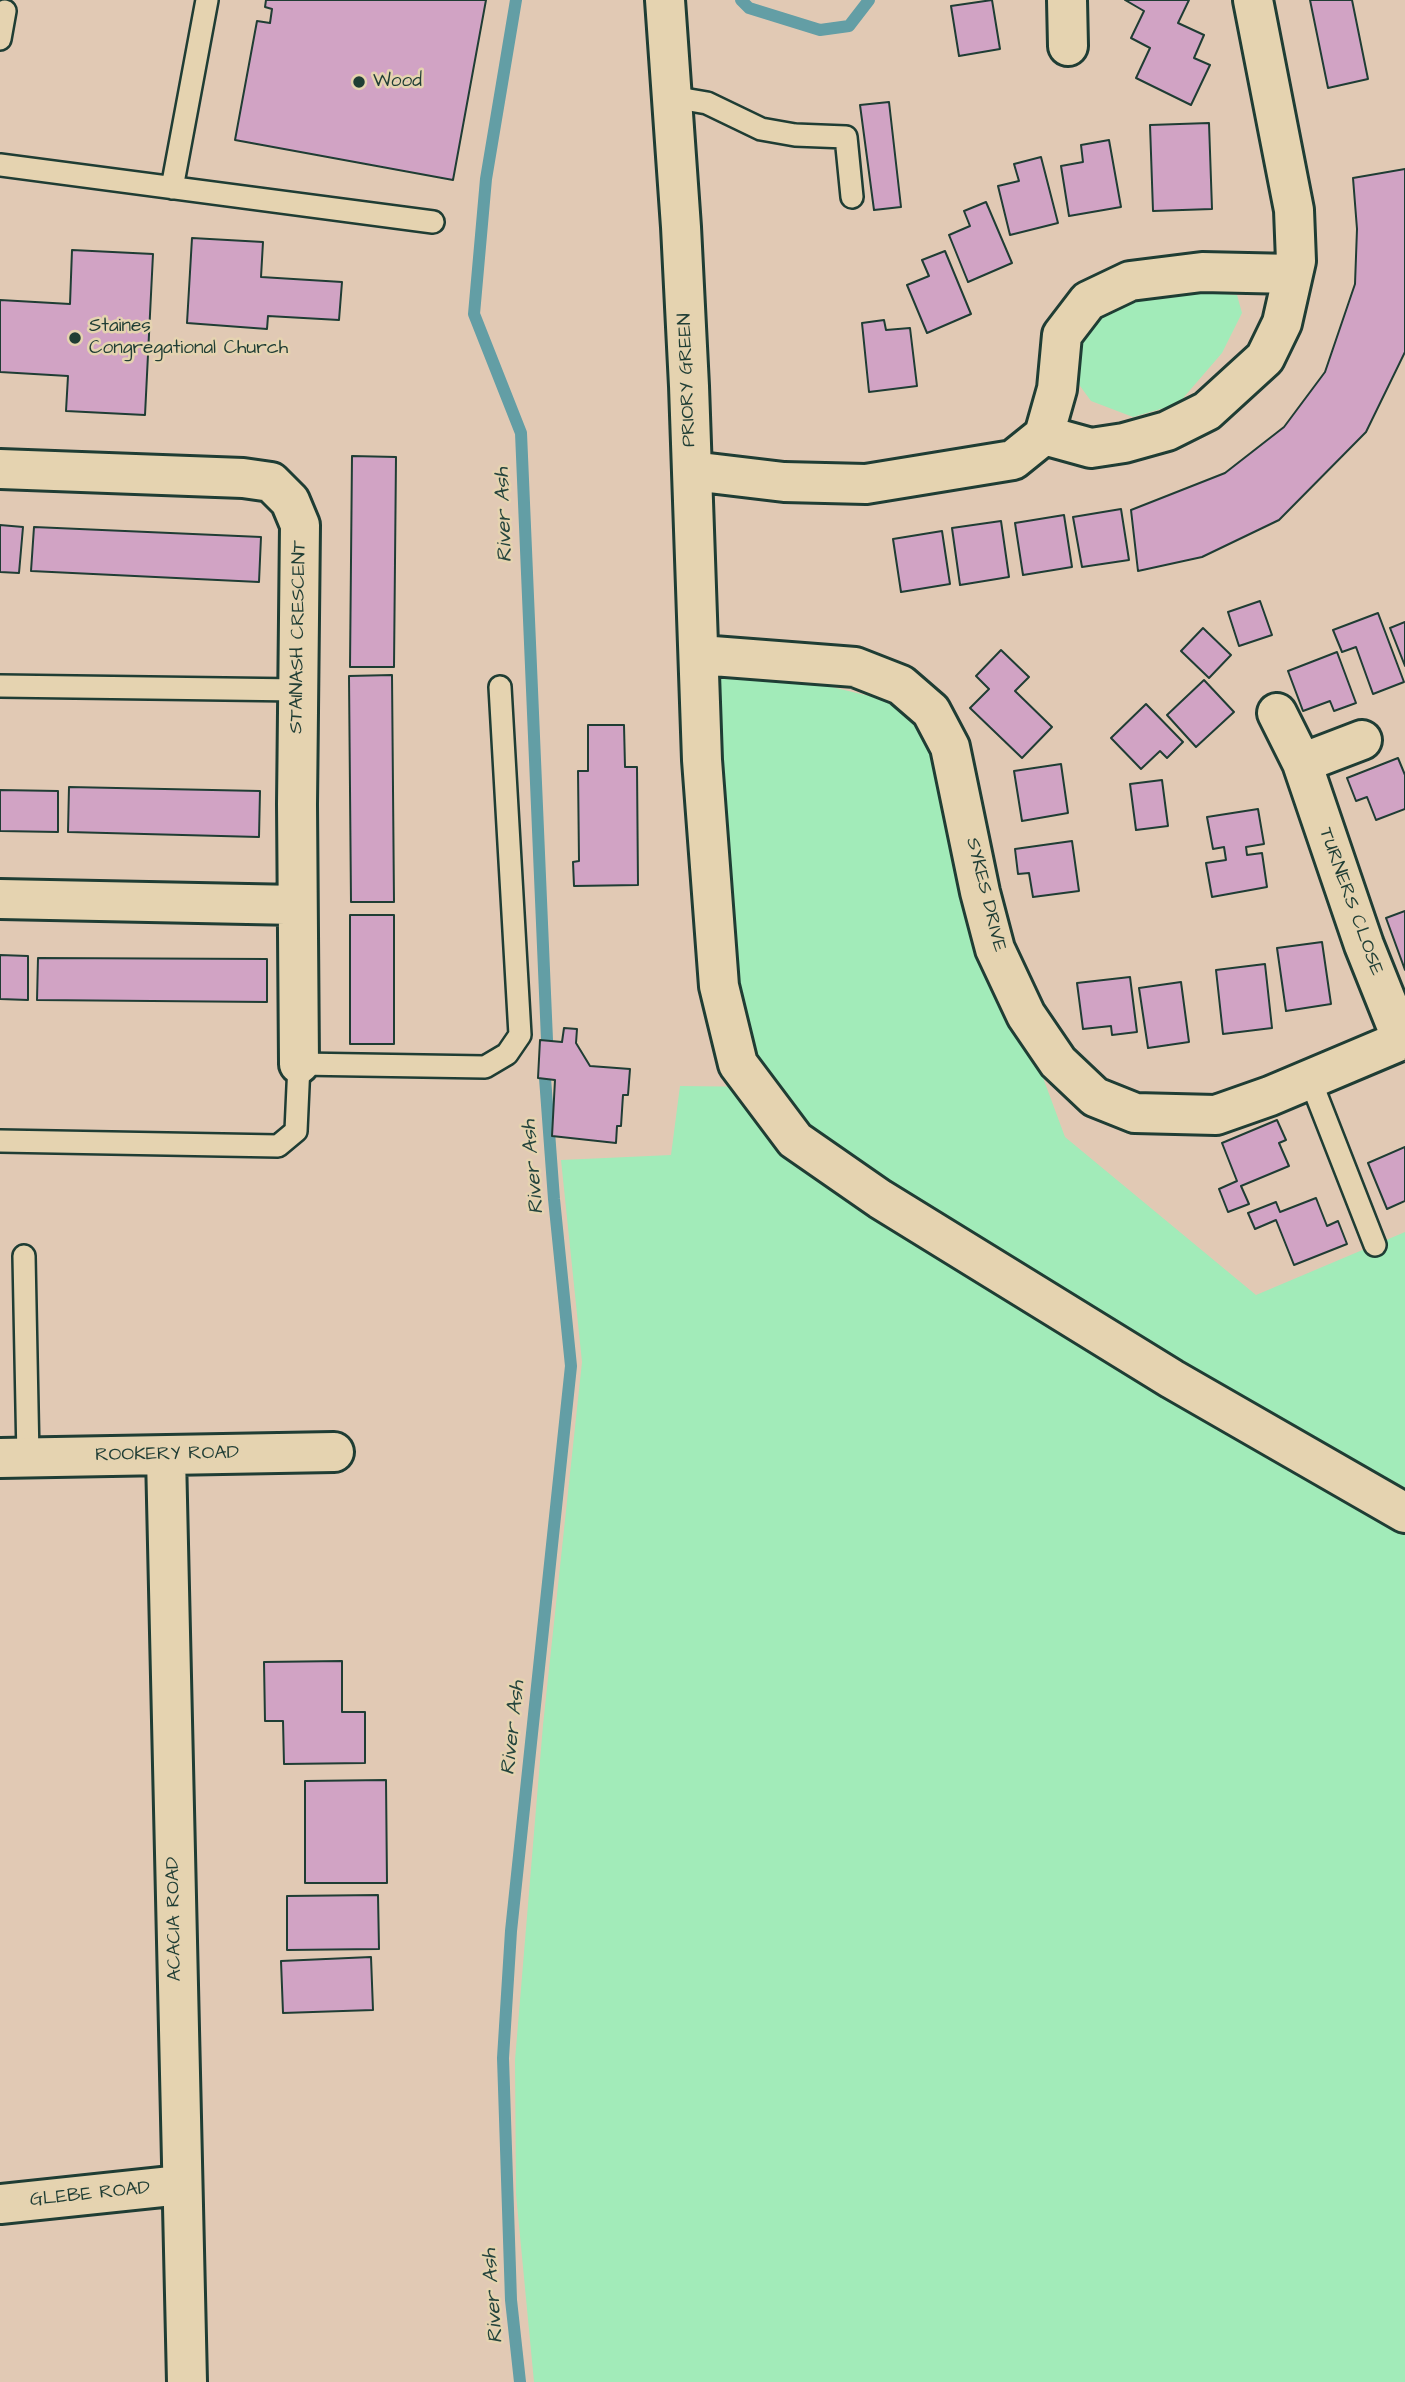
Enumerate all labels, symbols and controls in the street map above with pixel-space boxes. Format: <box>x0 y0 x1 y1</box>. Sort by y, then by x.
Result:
place label: Wood <box>373 71 422 93</box>
marker: Wood <box>351 74 367 90</box>
street label: PRIORY GREEN <box>674 313 702 447</box>
place label: Staines Congregational Church <box>89 316 288 360</box>
marker: Staines Congregational Church <box>67 330 83 346</box>
water label: River Ash <box>491 467 519 563</box>
street label: STAINASH CRESCENT <box>286 540 312 734</box>
street label: TURNERS CLOSE <box>1313 825 1387 979</box>
street label: SYKES DRIVE <box>960 836 1010 954</box>
water label: River Ash <box>517 1119 551 1215</box>
street label: ROOKERY ROAD <box>95 1442 239 1468</box>
water label: River Ash <box>497 1680 531 1776</box>
street label: ACACIA ROAD <box>163 1856 187 1982</box>
street label: GLEBE ROAD <box>29 2177 151 2213</box>
water label: River Ash <box>478 2248 510 2344</box>

